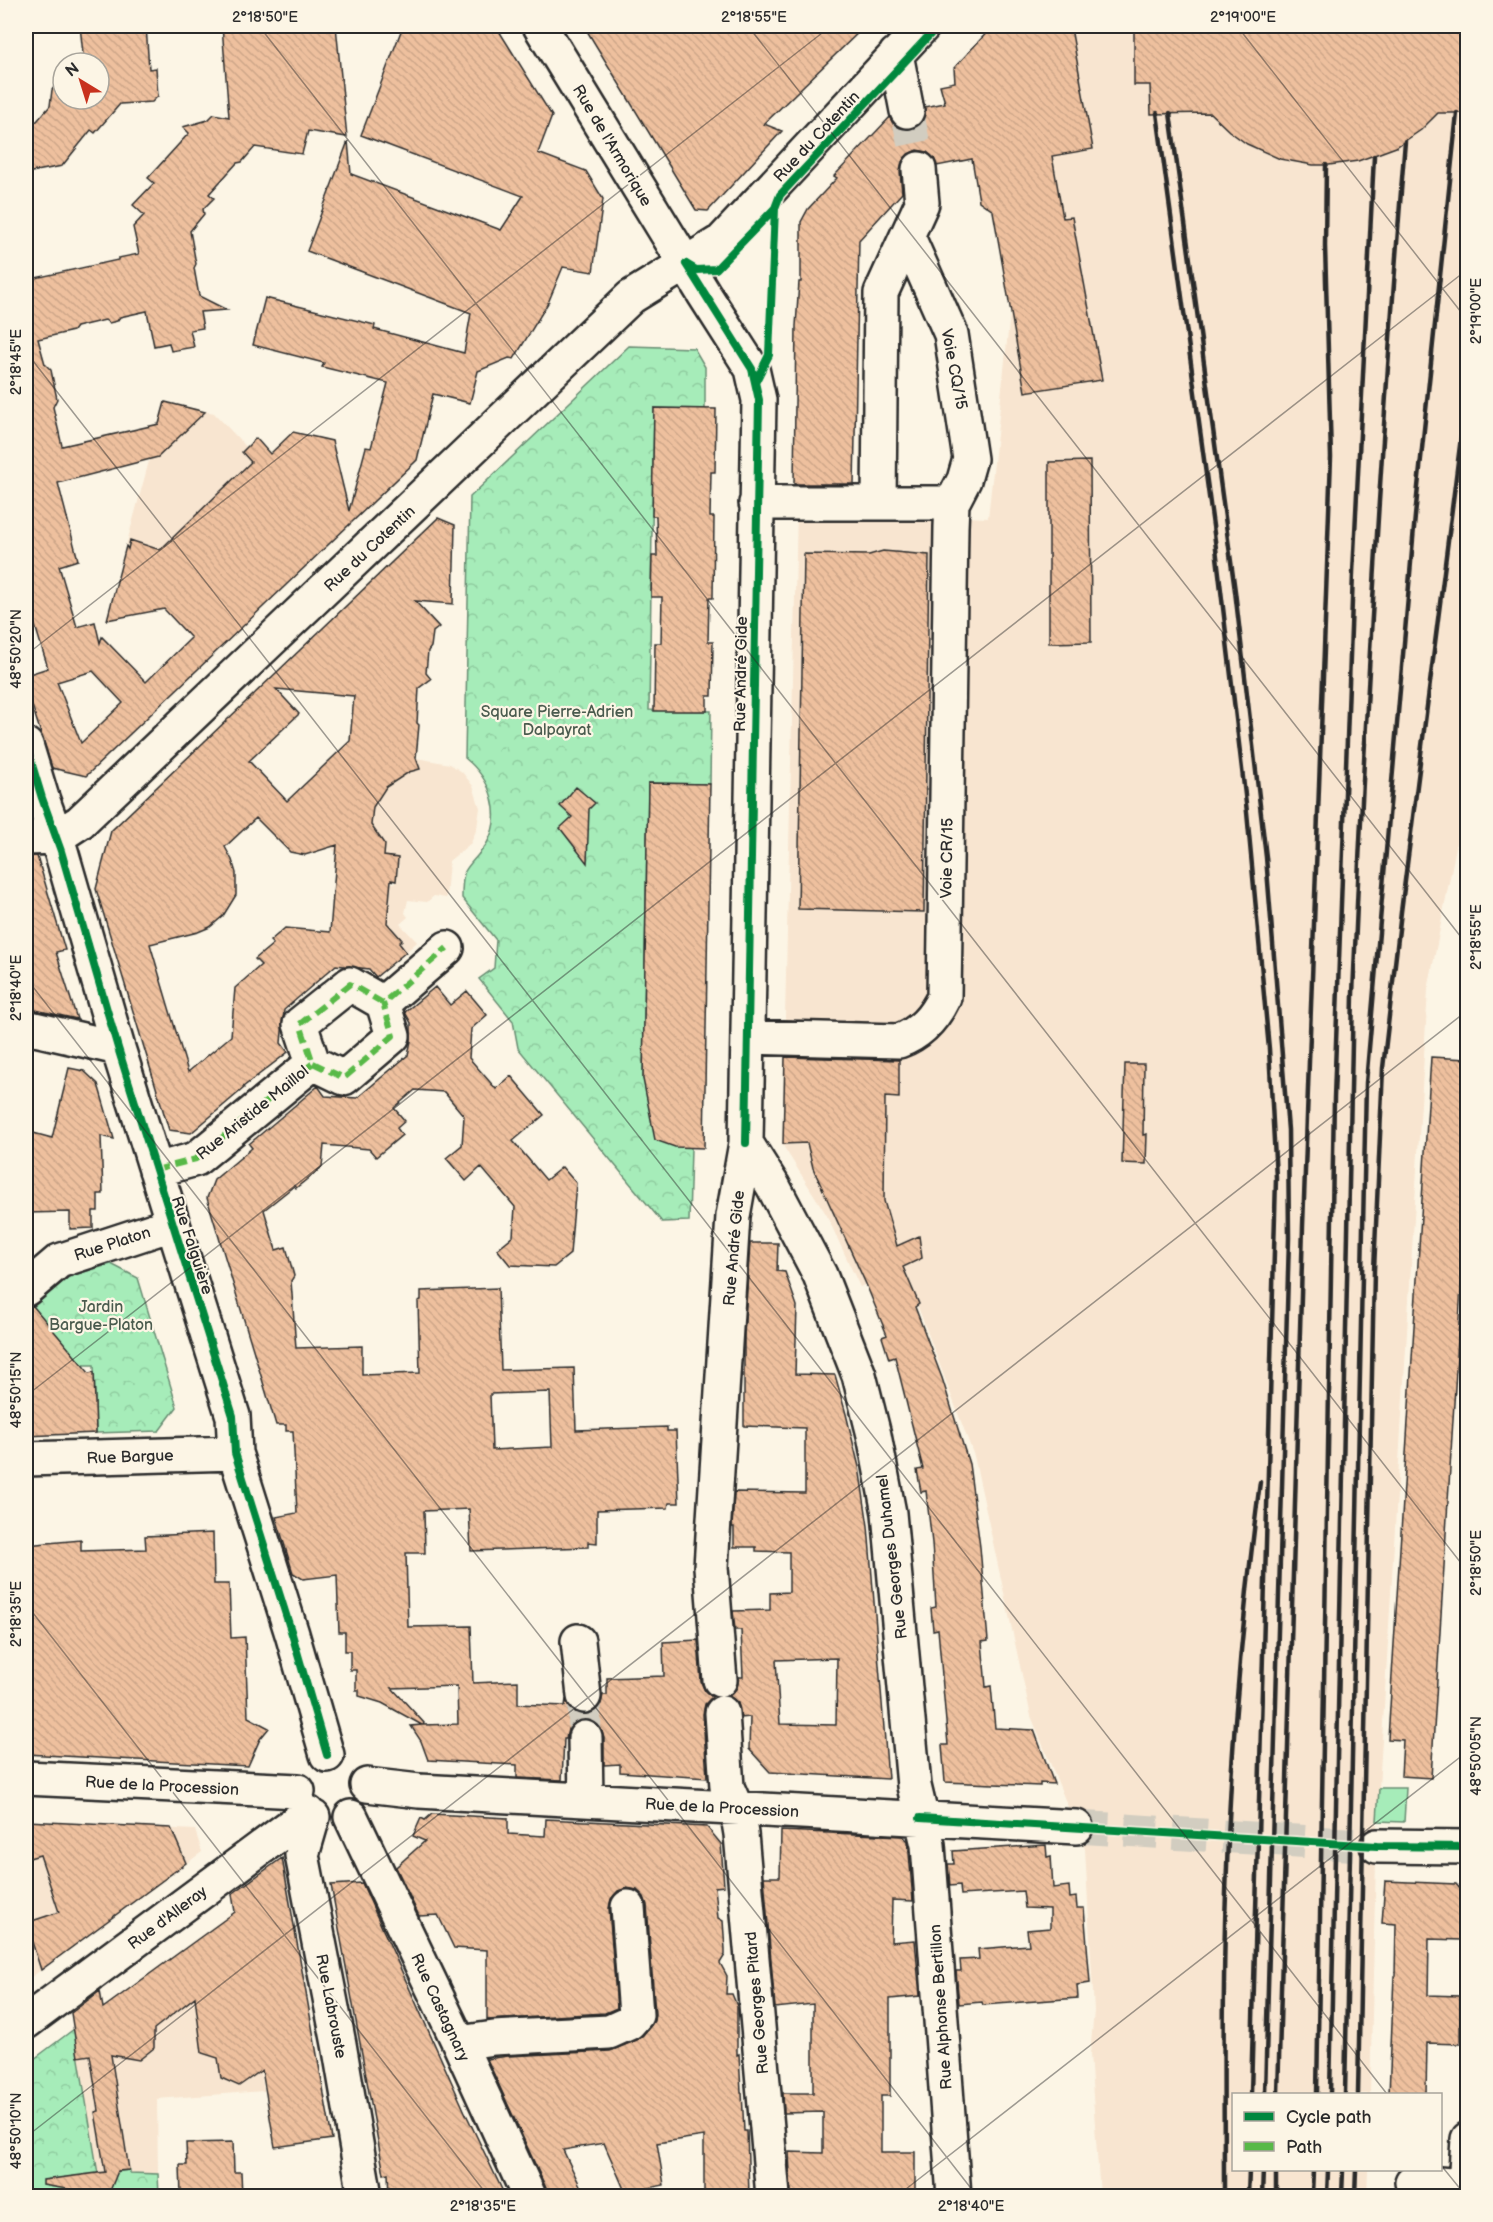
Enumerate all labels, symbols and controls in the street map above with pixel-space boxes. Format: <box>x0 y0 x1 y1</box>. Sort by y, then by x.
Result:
text: 2°18'50"E <box>232 8 298 27</box>
text: 2°18'55"E <box>721 8 787 27</box>
text: 2°19'00"E <box>1210 8 1276 27</box>
north arrow <box>51 51 111 111</box>
text: N <box>62 59 83 82</box>
street label: Rue de l'Armorique <box>568 82 656 210</box>
street label: Rue du Cotentin <box>770 88 864 186</box>
text: 2°19'00"E <box>1467 278 1486 344</box>
street label: Voie CQ/15 <box>936 327 971 411</box>
text: 2°18'45"E <box>7 329 26 395</box>
street label: Rue du Cotentin <box>321 502 419 596</box>
text: 48°50'20"N <box>7 609 26 689</box>
street label: Rue André Gide <box>731 615 752 732</box>
park label: Square Pierre-Adrien Dalpayrat <box>481 703 633 740</box>
street label: Voie CR/15 <box>937 818 958 898</box>
text: 2°18'55"E <box>1467 904 1486 970</box>
text: 2°18'40"E <box>7 955 26 1021</box>
street label: Rue Aristide Maillol <box>193 1062 313 1164</box>
street label: Rue André Gide <box>720 1189 749 1307</box>
street label: Rue Falguière <box>167 1194 217 1297</box>
street label: Rue Platon <box>72 1223 153 1266</box>
park label: Jardin Bargue-Platon <box>49 1298 153 1335</box>
text: 48°50'15"N <box>7 1352 26 1428</box>
street label: Rue Bargue <box>86 1446 174 1469</box>
street label: Rue Georges Duhamel <box>873 1473 912 1640</box>
text: 2°18'50"E <box>1467 1530 1486 1596</box>
text: 2°18'35"E <box>7 1581 26 1647</box>
text: 48°50'05"N <box>1467 1716 1486 1796</box>
street label: Rue de la Procession <box>84 1773 239 1800</box>
street label: Rue de la Procession <box>644 1795 799 1822</box>
street label: Rue d'Alleray <box>125 1882 212 1954</box>
street label: Rue Alphonse Bertillon <box>926 1924 957 2090</box>
street label: Rue Georges Pitard <box>742 1931 773 2075</box>
street label: Rue Castagnary <box>406 1951 473 2065</box>
street label: Rue Labrouste <box>311 1952 350 2061</box>
text: 48°50'10"N <box>7 2092 26 2170</box>
legend <box>1232 2093 1442 2171</box>
text: Cycle path <box>1286 2107 1372 2128</box>
text: Path <box>1286 2137 1322 2158</box>
text: 2°18'35"E <box>450 2197 516 2216</box>
text: 2°18'40"E <box>938 2197 1004 2216</box>

